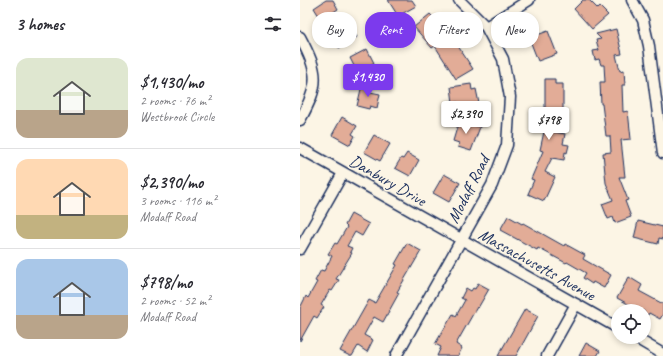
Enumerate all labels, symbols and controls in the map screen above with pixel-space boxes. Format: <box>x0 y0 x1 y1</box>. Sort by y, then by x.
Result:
chip: Buy <box>312 12 357 48</box>
chip: Rent <box>365 12 416 48</box>
chip: Filters <box>424 12 483 48</box>
chip: New <box>491 12 539 48</box>
icon: filters <box>262 13 284 35</box>
text: 3 homes <box>16 14 64 35</box>
pin: $1,430 <box>335 64 401 98</box>
text: $1,430 <box>352 69 384 85</box>
text: $1,430/mo <box>140 72 203 93</box>
icon: home <box>48 74 96 122</box>
text: 2 rooms · 76 m² <box>140 93 210 109</box>
pin: $2,390 <box>433 101 499 135</box>
text: $2,390 <box>450 106 482 122</box>
pin: $798 <box>525 107 573 141</box>
text: Westbrook Circle <box>140 109 214 125</box>
text: $798 <box>537 112 561 128</box>
street label: Danbury Drive <box>346 150 431 211</box>
street label: Modaff Road <box>443 150 495 226</box>
text: $2,390/mo <box>140 172 203 193</box>
icon: home <box>48 175 96 223</box>
text: 3 rooms · 116 m² <box>140 193 216 209</box>
text: Modaff Road <box>140 209 196 225</box>
street label: Massachusetts Avenue <box>475 224 600 306</box>
text: $798/mo <box>140 272 192 293</box>
icon: home <box>48 275 96 323</box>
text: 2 rooms · 52 m² <box>140 293 210 309</box>
map controls <box>611 304 651 344</box>
button: locate <box>611 304 651 344</box>
text: Modaff Road <box>140 309 196 325</box>

